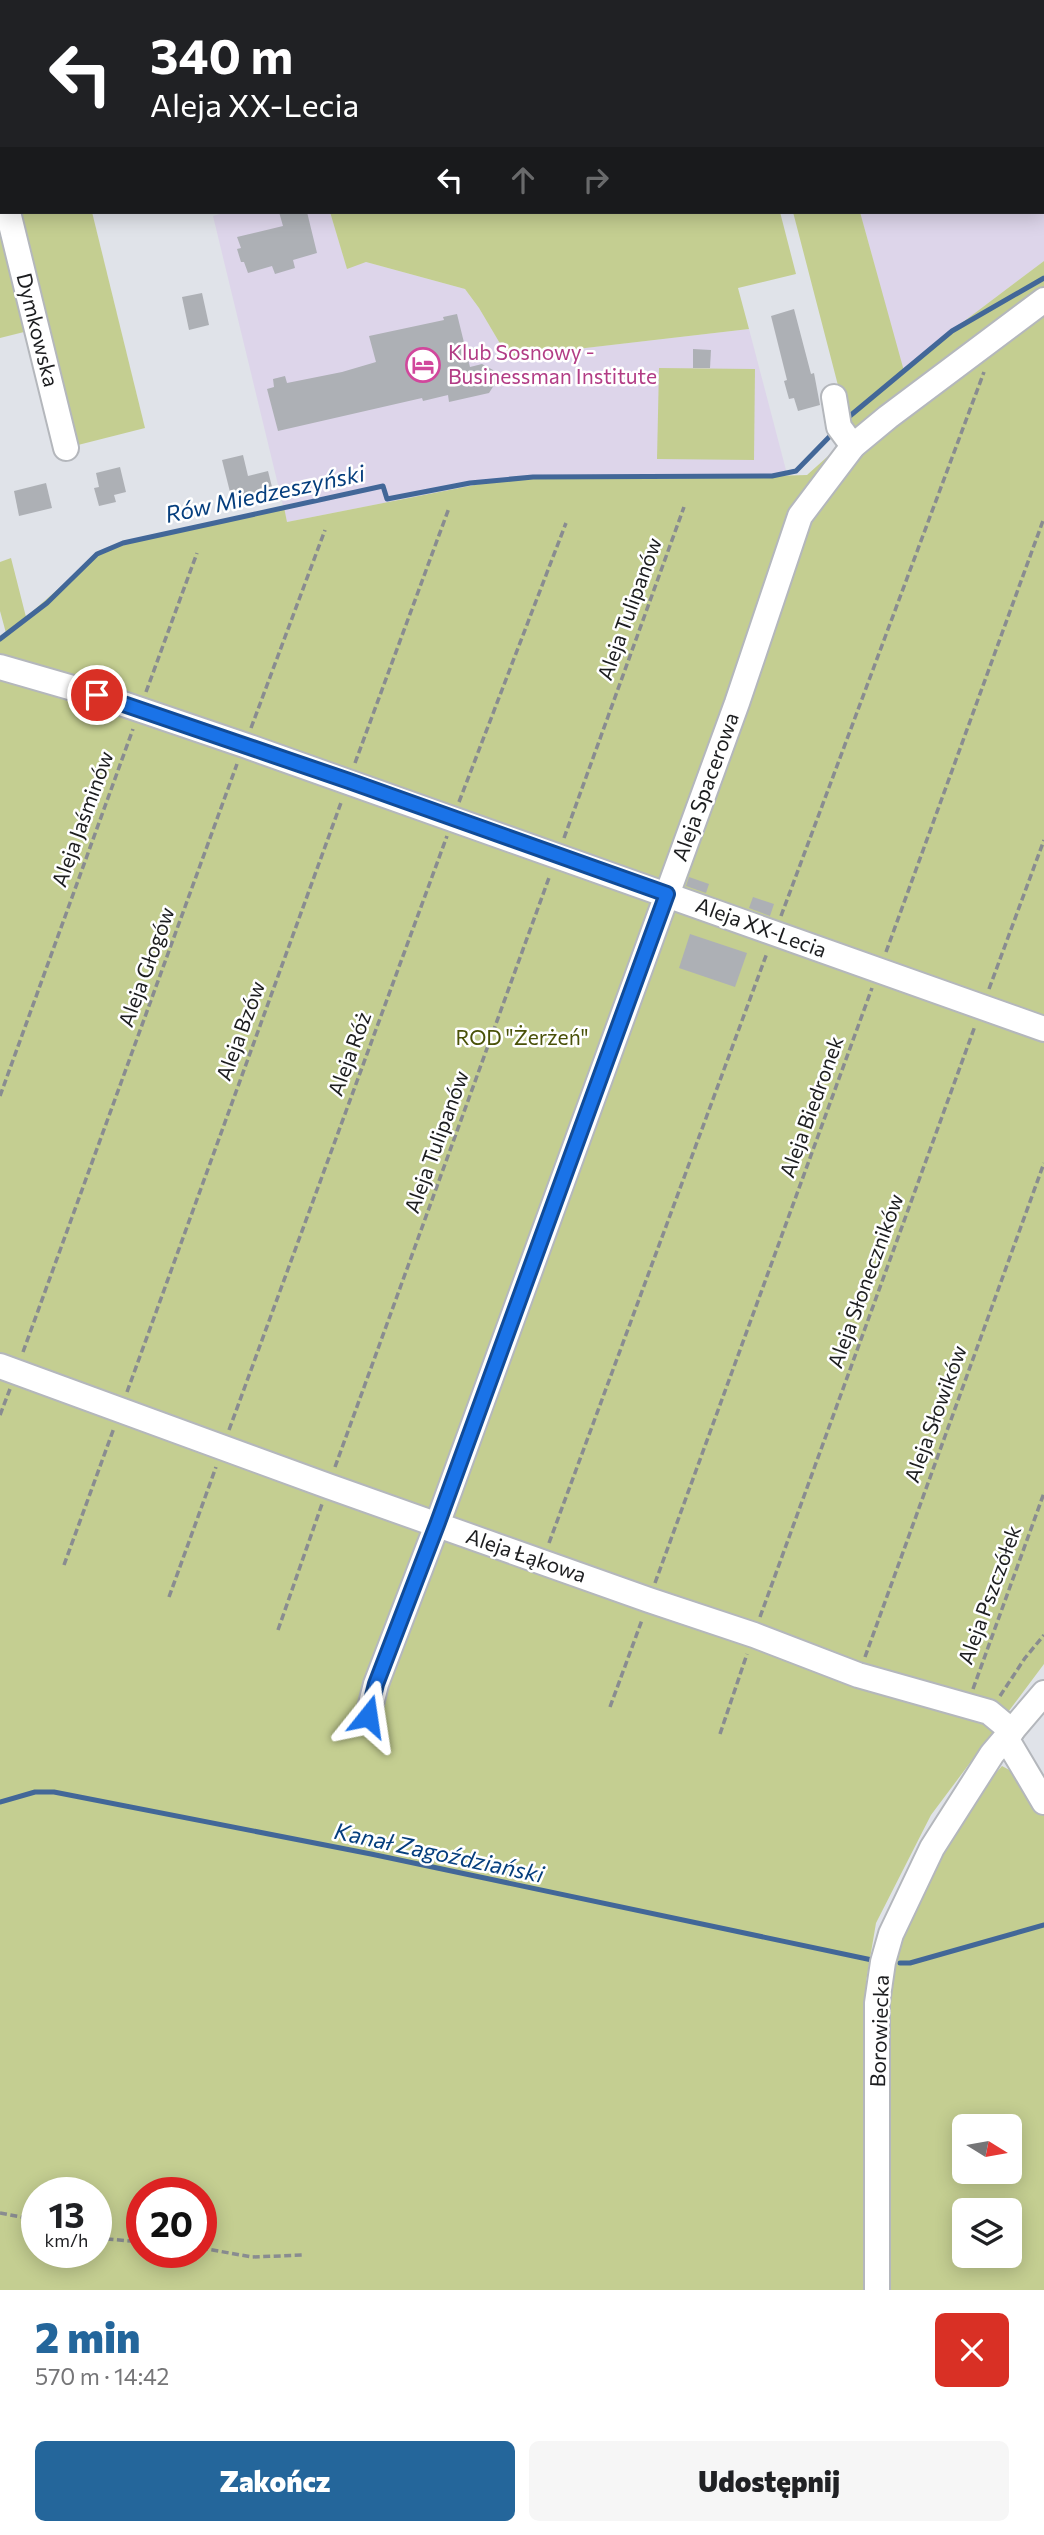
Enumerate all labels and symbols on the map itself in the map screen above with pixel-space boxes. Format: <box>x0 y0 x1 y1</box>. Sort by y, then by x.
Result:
street label: Dymkowska <box>12 270 65 389</box>
place label: Klub Sosnowy - Businessman Institute <box>448 339 657 388</box>
hotel icon: Klub Sosnowy - Businessman Institute <box>404 346 442 384</box>
water label: Rów Miedzeszyński <box>163 458 368 528</box>
street label: Aleja Tulipanów <box>591 534 666 683</box>
pin <box>67 665 127 725</box>
street label: Aleja Spacerowa <box>666 709 743 864</box>
street label: Aleja Jaśminów <box>45 747 118 890</box>
street label: Aleja XX-Lecia <box>693 891 830 962</box>
street label: Aleja Głogów <box>112 903 179 1030</box>
street label: Aleja Bzów <box>210 977 269 1084</box>
street label: Aleja Róż <box>322 1008 375 1099</box>
park label: ROD "Żerżeń" <box>455 1024 589 1049</box>
street label: Aleja Biedronek <box>773 1032 848 1181</box>
street label: Aleja Tulipanów <box>398 1067 473 1216</box>
street label: Aleja Słoneczników <box>821 1190 908 1371</box>
street label: Aleja Słowików <box>898 1341 971 1486</box>
street label: Aleja Łąkowa <box>463 1522 590 1587</box>
street label: Aleja Pszczółek <box>952 1522 1025 1667</box>
position arrow <box>331 1679 405 1753</box>
water label: Kanał Zagoździański <box>332 1816 548 1888</box>
street label: Borowiecka <box>864 1974 893 2088</box>
north arrow <box>952 2114 1022 2184</box>
speed limit sign: 20 <box>126 2177 217 2268</box>

